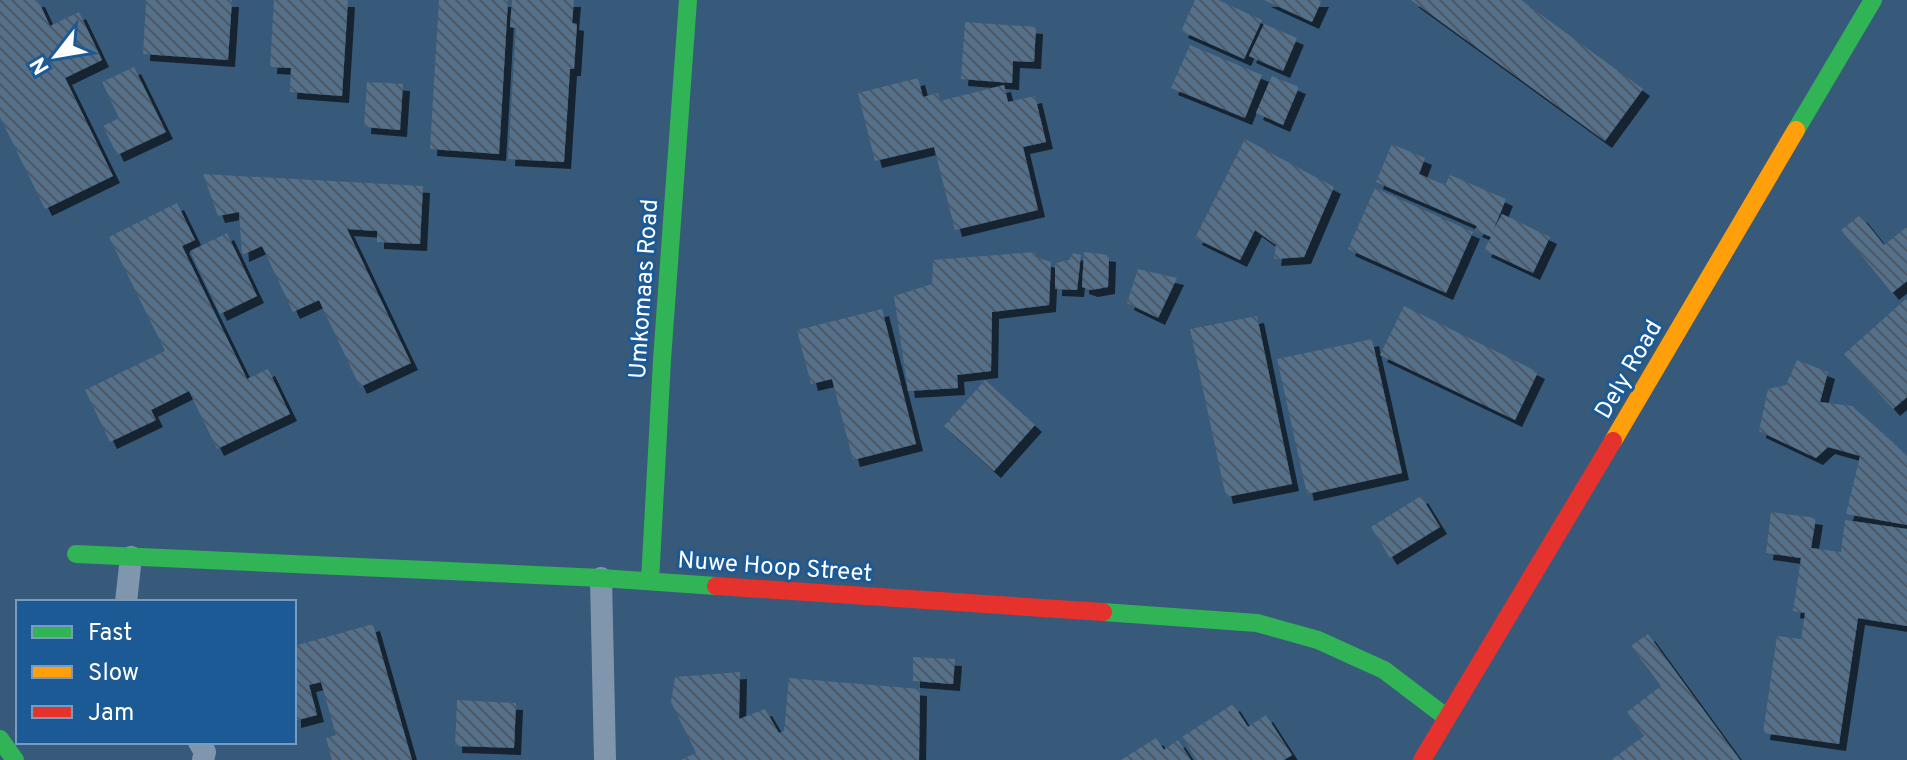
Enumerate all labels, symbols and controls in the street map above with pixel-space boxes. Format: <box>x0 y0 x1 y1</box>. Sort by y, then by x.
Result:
north arrow <box>16 16 96 96</box>
text: N <box>25 51 57 79</box>
street label: Umkomaas Road <box>624 198 666 380</box>
street label: Dely Road <box>1589 315 1670 425</box>
street label: Nuwe Hoop Street <box>676 546 873 590</box>
legend <box>16 600 296 744</box>
text: Fast <box>88 619 132 649</box>
text: Slow <box>88 659 139 689</box>
text: Jam <box>88 699 134 729</box>

